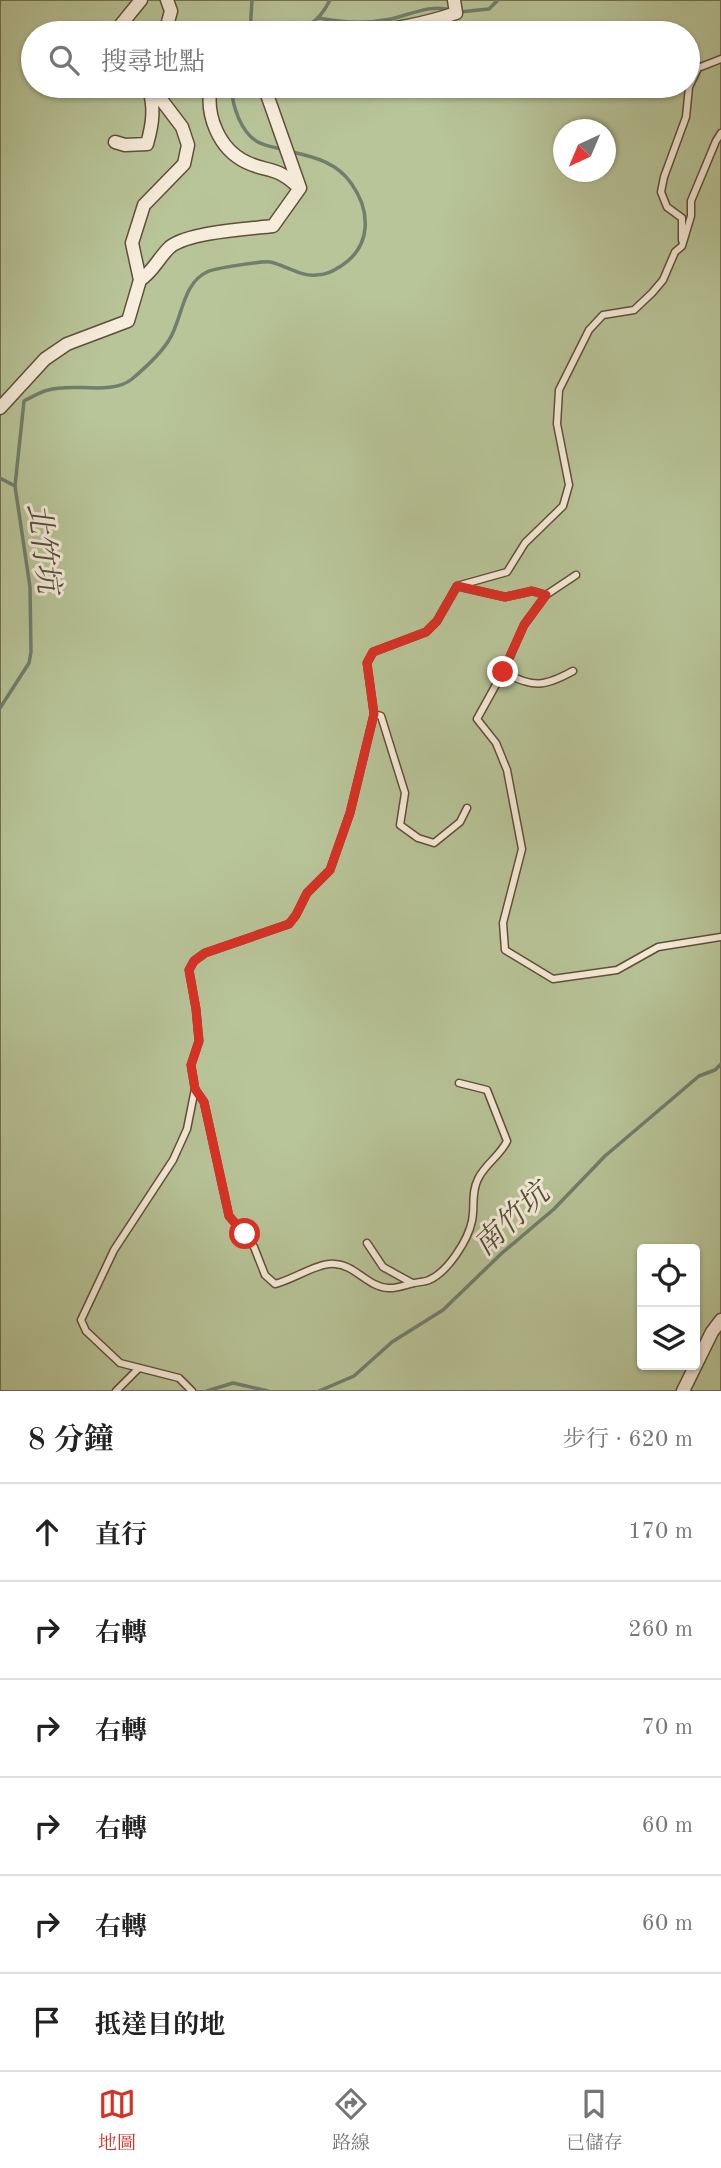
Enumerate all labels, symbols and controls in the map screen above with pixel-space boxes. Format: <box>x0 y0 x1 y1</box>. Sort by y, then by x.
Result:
search box <box>21 21 700 98</box>
icon: search <box>45 41 83 79</box>
text: 搜尋地點 <box>101 50 205 76</box>
north arrow <box>553 119 616 182</box>
water label: 北竹坑 <box>22 501 66 599</box>
route end <box>487 656 518 687</box>
water label: 南竹坑 <box>467 1174 558 1262</box>
route start <box>229 1218 260 1249</box>
map controls <box>637 1244 700 1370</box>
button: locate <box>637 1244 700 1307</box>
button: layers <box>637 1307 700 1370</box>
text: 8 分鐘 <box>28 1426 114 1456</box>
text: 步行 · 620 m <box>563 1428 693 1451</box>
icon: ahead <box>28 1513 66 1551</box>
text: 170 m <box>628 1520 693 1543</box>
text: 直行 <box>95 1523 147 1549</box>
icon: right <box>28 1611 66 1649</box>
text: 260 m <box>628 1618 693 1641</box>
text: 右轉 <box>95 1621 147 1647</box>
icon: right <box>28 1709 66 1747</box>
text: 70 m <box>642 1716 693 1739</box>
text: 右轉 <box>95 1719 147 1745</box>
icon: right <box>28 1807 66 1845</box>
text: 60 m <box>642 1814 693 1837</box>
text: 右轉 <box>95 1817 147 1843</box>
icon: right <box>28 1905 66 1943</box>
text: 60 m <box>642 1912 693 1935</box>
text: 右轉 <box>95 1915 147 1941</box>
icon: arrive <box>28 2003 66 2041</box>
text: 抵達目的地 <box>95 2013 225 2039</box>
tab: 地圖 <box>98 2085 136 2156</box>
tab: 路線 <box>332 2085 370 2156</box>
tab: 已儲存 <box>566 2085 623 2156</box>

